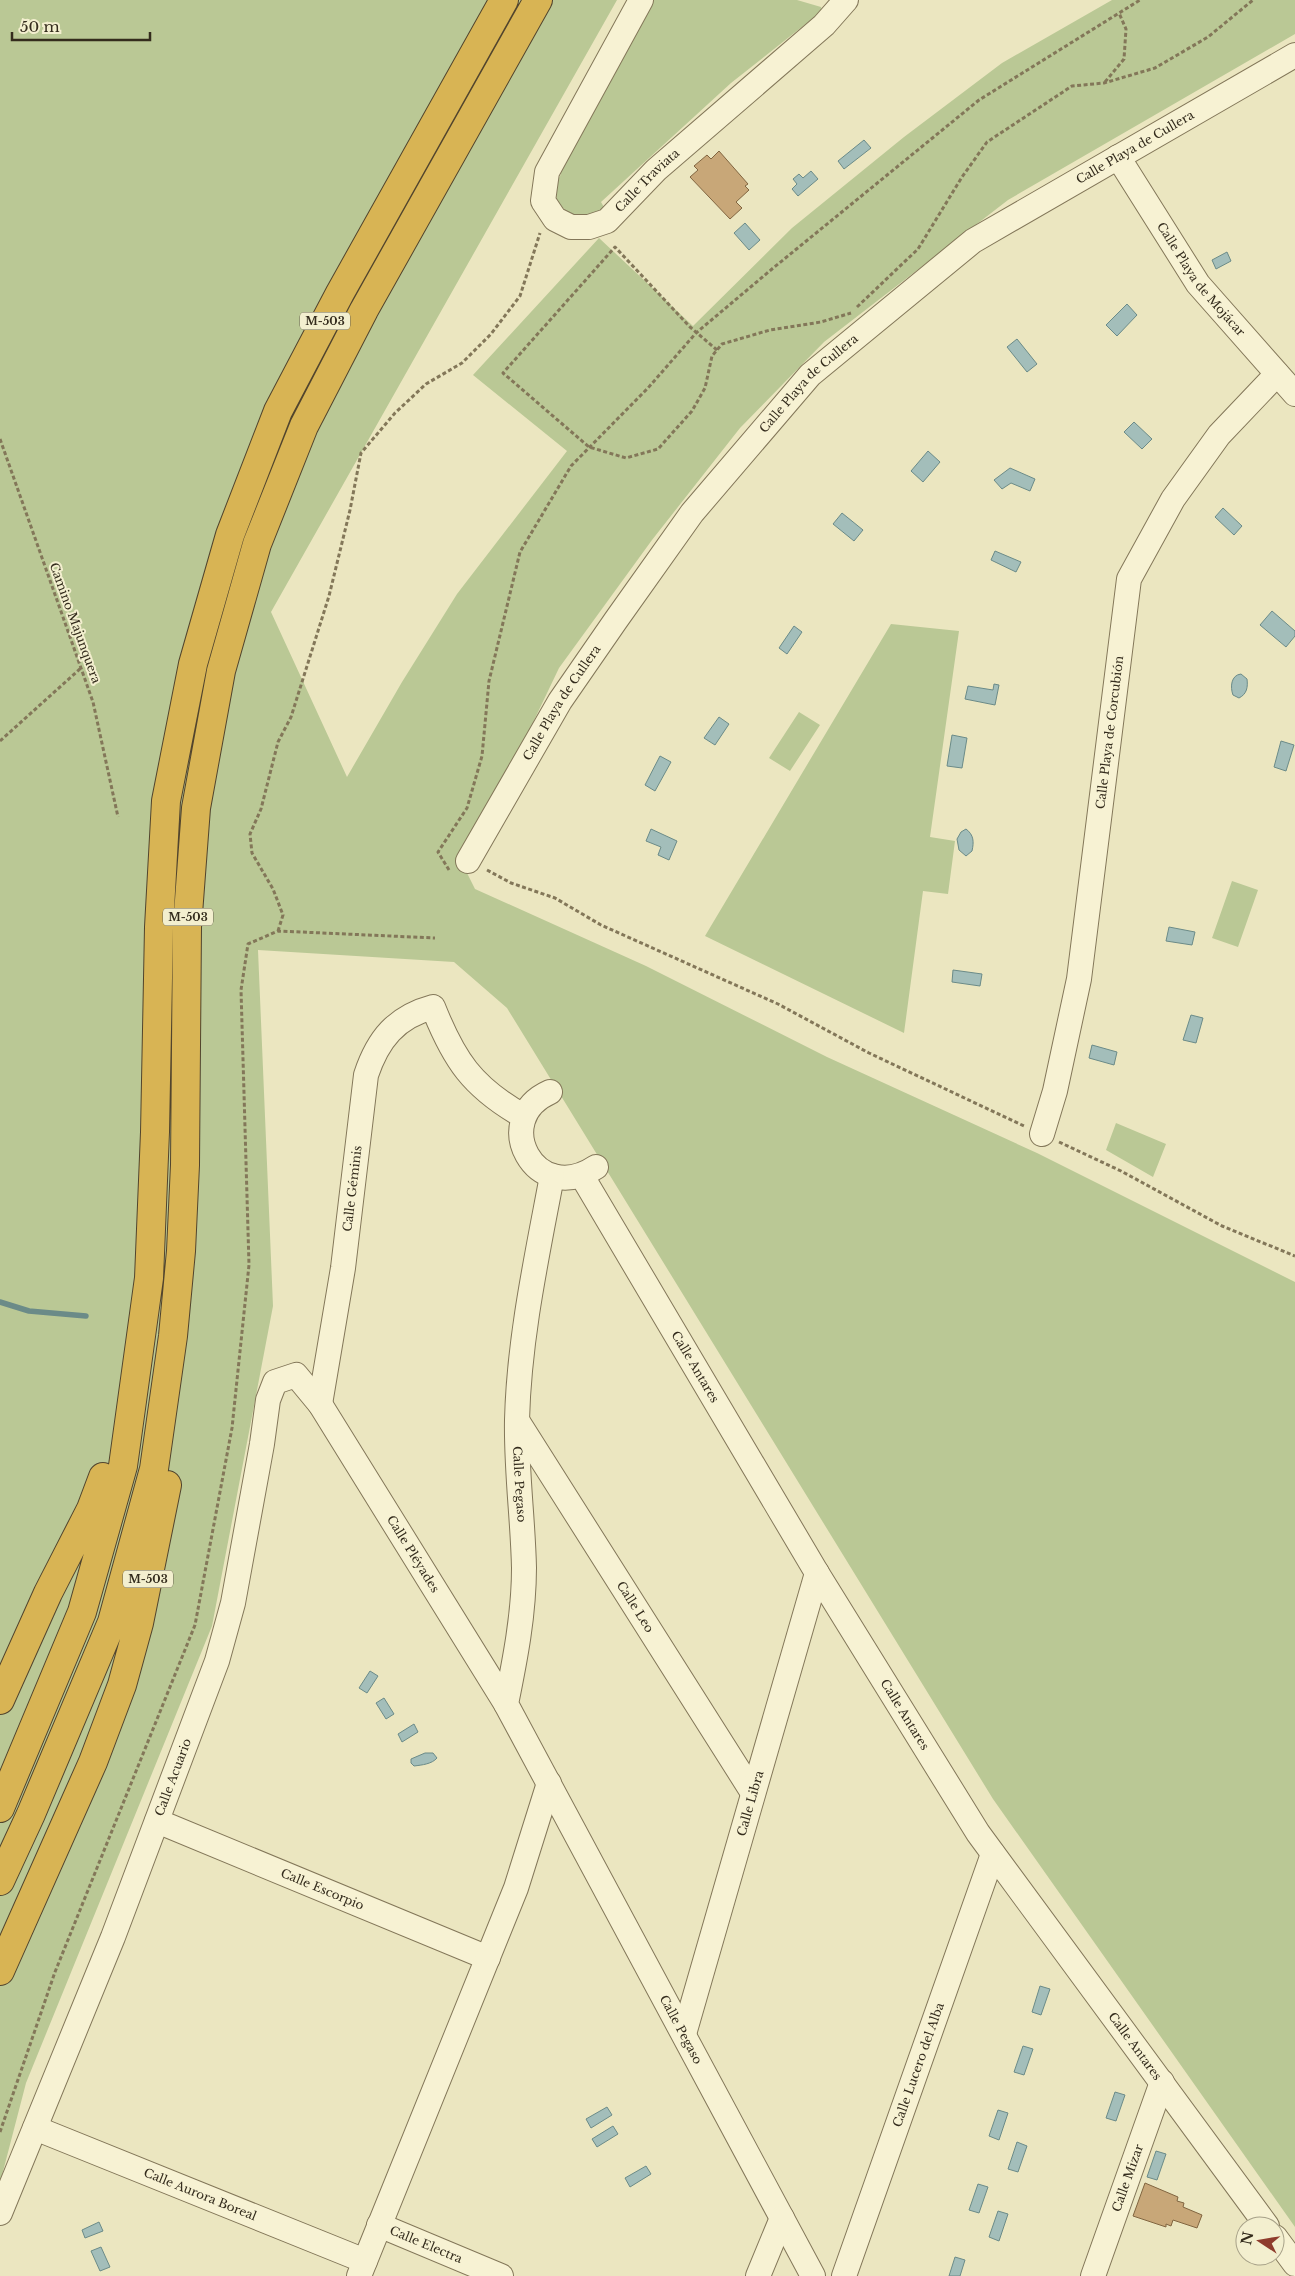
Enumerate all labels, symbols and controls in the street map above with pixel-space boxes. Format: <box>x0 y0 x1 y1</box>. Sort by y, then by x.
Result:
scale bar <box>12 10 150 42</box>
text: 50 m <box>20 17 60 36</box>
street label: Calle Playa de Cullera <box>1073 107 1197 187</box>
street label: Calle Traviata <box>612 145 683 215</box>
street label: Calle Playa de Mojácar <box>1154 219 1249 339</box>
road number: M-503 <box>300 312 350 330</box>
street label: Calle Playa de Cullera <box>756 330 861 436</box>
street label: Camino Majunquera <box>47 560 104 686</box>
street label: Calle Playa de Cullera <box>519 642 604 763</box>
street label: Calle Playa de Corcubión <box>1092 655 1126 810</box>
road number: M-503 <box>163 909 213 926</box>
street label: Calle Géminis <box>339 1145 365 1232</box>
street label: Calle Antares <box>669 1328 723 1405</box>
street label: Calle Pegaso <box>510 1446 530 1523</box>
street label: Calle Pléyades <box>384 1512 443 1595</box>
road number: M-503 <box>123 1570 173 1588</box>
street label: Calle Leo <box>614 1578 658 1635</box>
street label: Calle Antares <box>878 1676 933 1753</box>
street label: Calle Acuario <box>151 1736 194 1818</box>
street label: Calle Libra <box>733 1768 767 1838</box>
street label: Calle Escorpio <box>279 1865 367 1913</box>
street label: Calle Pegaso <box>657 1992 706 2067</box>
street label: Calle Lucero del Alba <box>889 2000 947 2129</box>
street label: Calle Antares <box>1105 2009 1165 2083</box>
street label: Calle Mizar <box>1108 2142 1146 2214</box>
street label: Calle Aurora Boreal <box>142 2165 259 2224</box>
north arrow <box>1235 2216 1285 2266</box>
street label: Calle Electra <box>388 2222 465 2266</box>
text: N <box>1237 2230 1257 2247</box>

